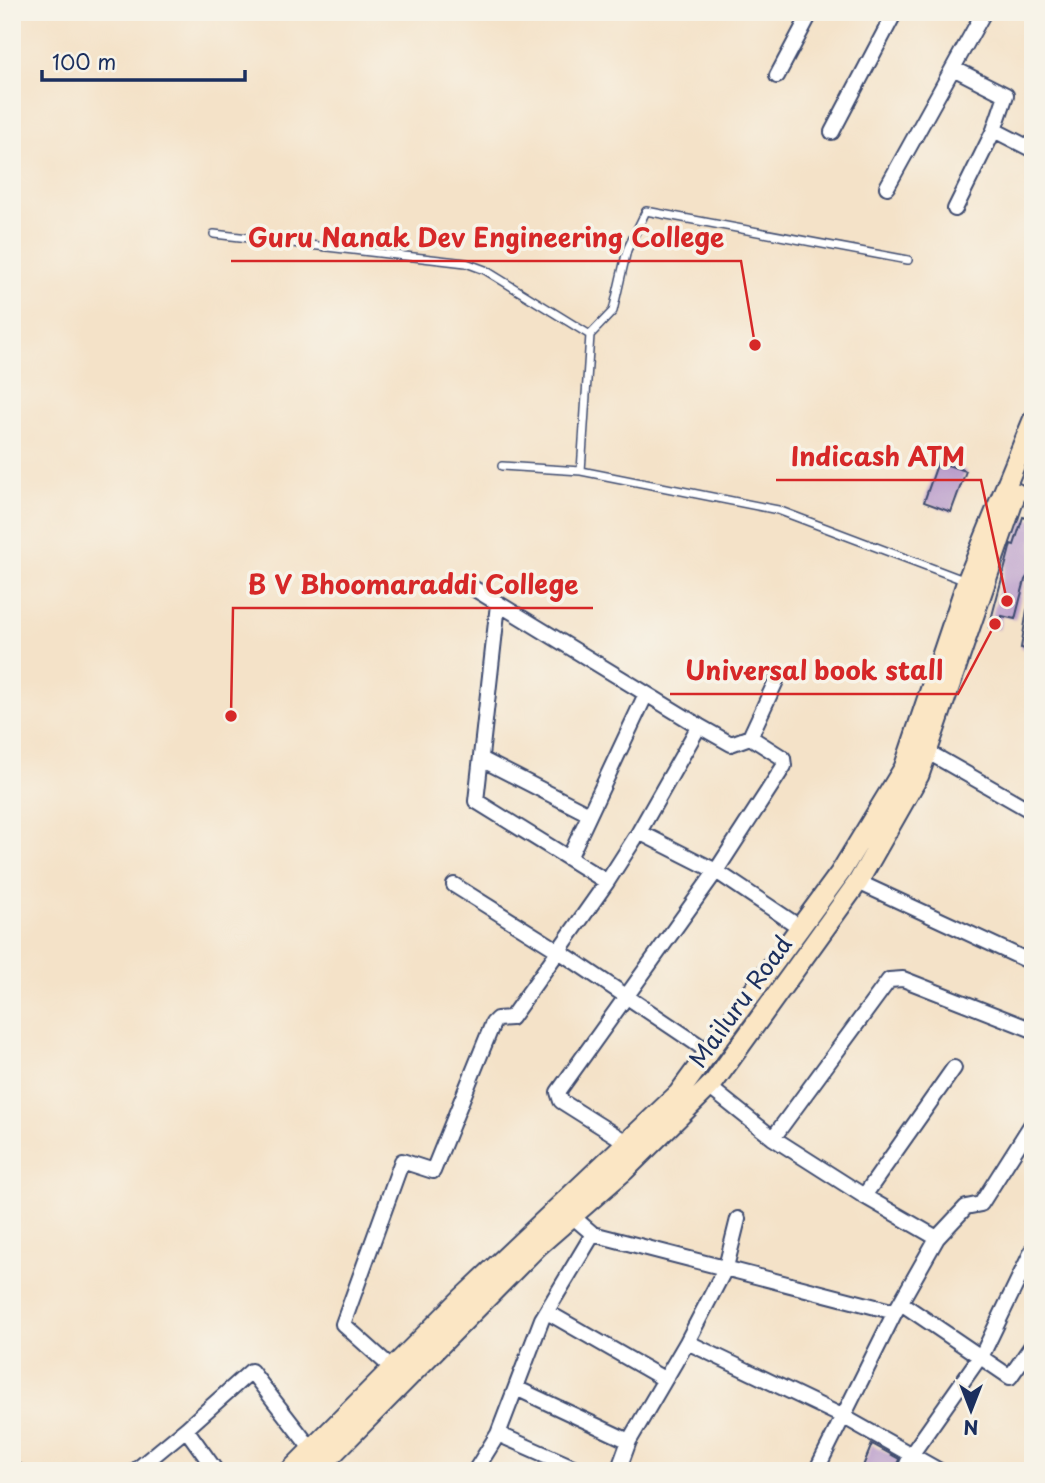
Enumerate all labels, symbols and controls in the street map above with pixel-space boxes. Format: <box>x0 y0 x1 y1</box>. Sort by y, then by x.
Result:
scale bar <box>42 38 245 82</box>
text: 100 m <box>52 45 116 77</box>
callout: Guru Nanak Dev Engineering College <box>231 214 741 261</box>
text: Guru Nanak Dev Engineering College <box>248 217 724 256</box>
callout: Indicash ATM <box>776 433 981 480</box>
text: Indicash ATM <box>791 436 965 475</box>
callout: B V Bhoomaraddi College <box>233 561 593 608</box>
text: B V Bhoomaraddi College <box>248 564 578 603</box>
callout: Universal book stall <box>670 647 958 694</box>
text: Universal book stall <box>685 650 943 689</box>
street label: Mailuru Road <box>679 927 800 1074</box>
north arrow <box>936 1374 1006 1444</box>
text: N <box>963 1414 979 1442</box>

